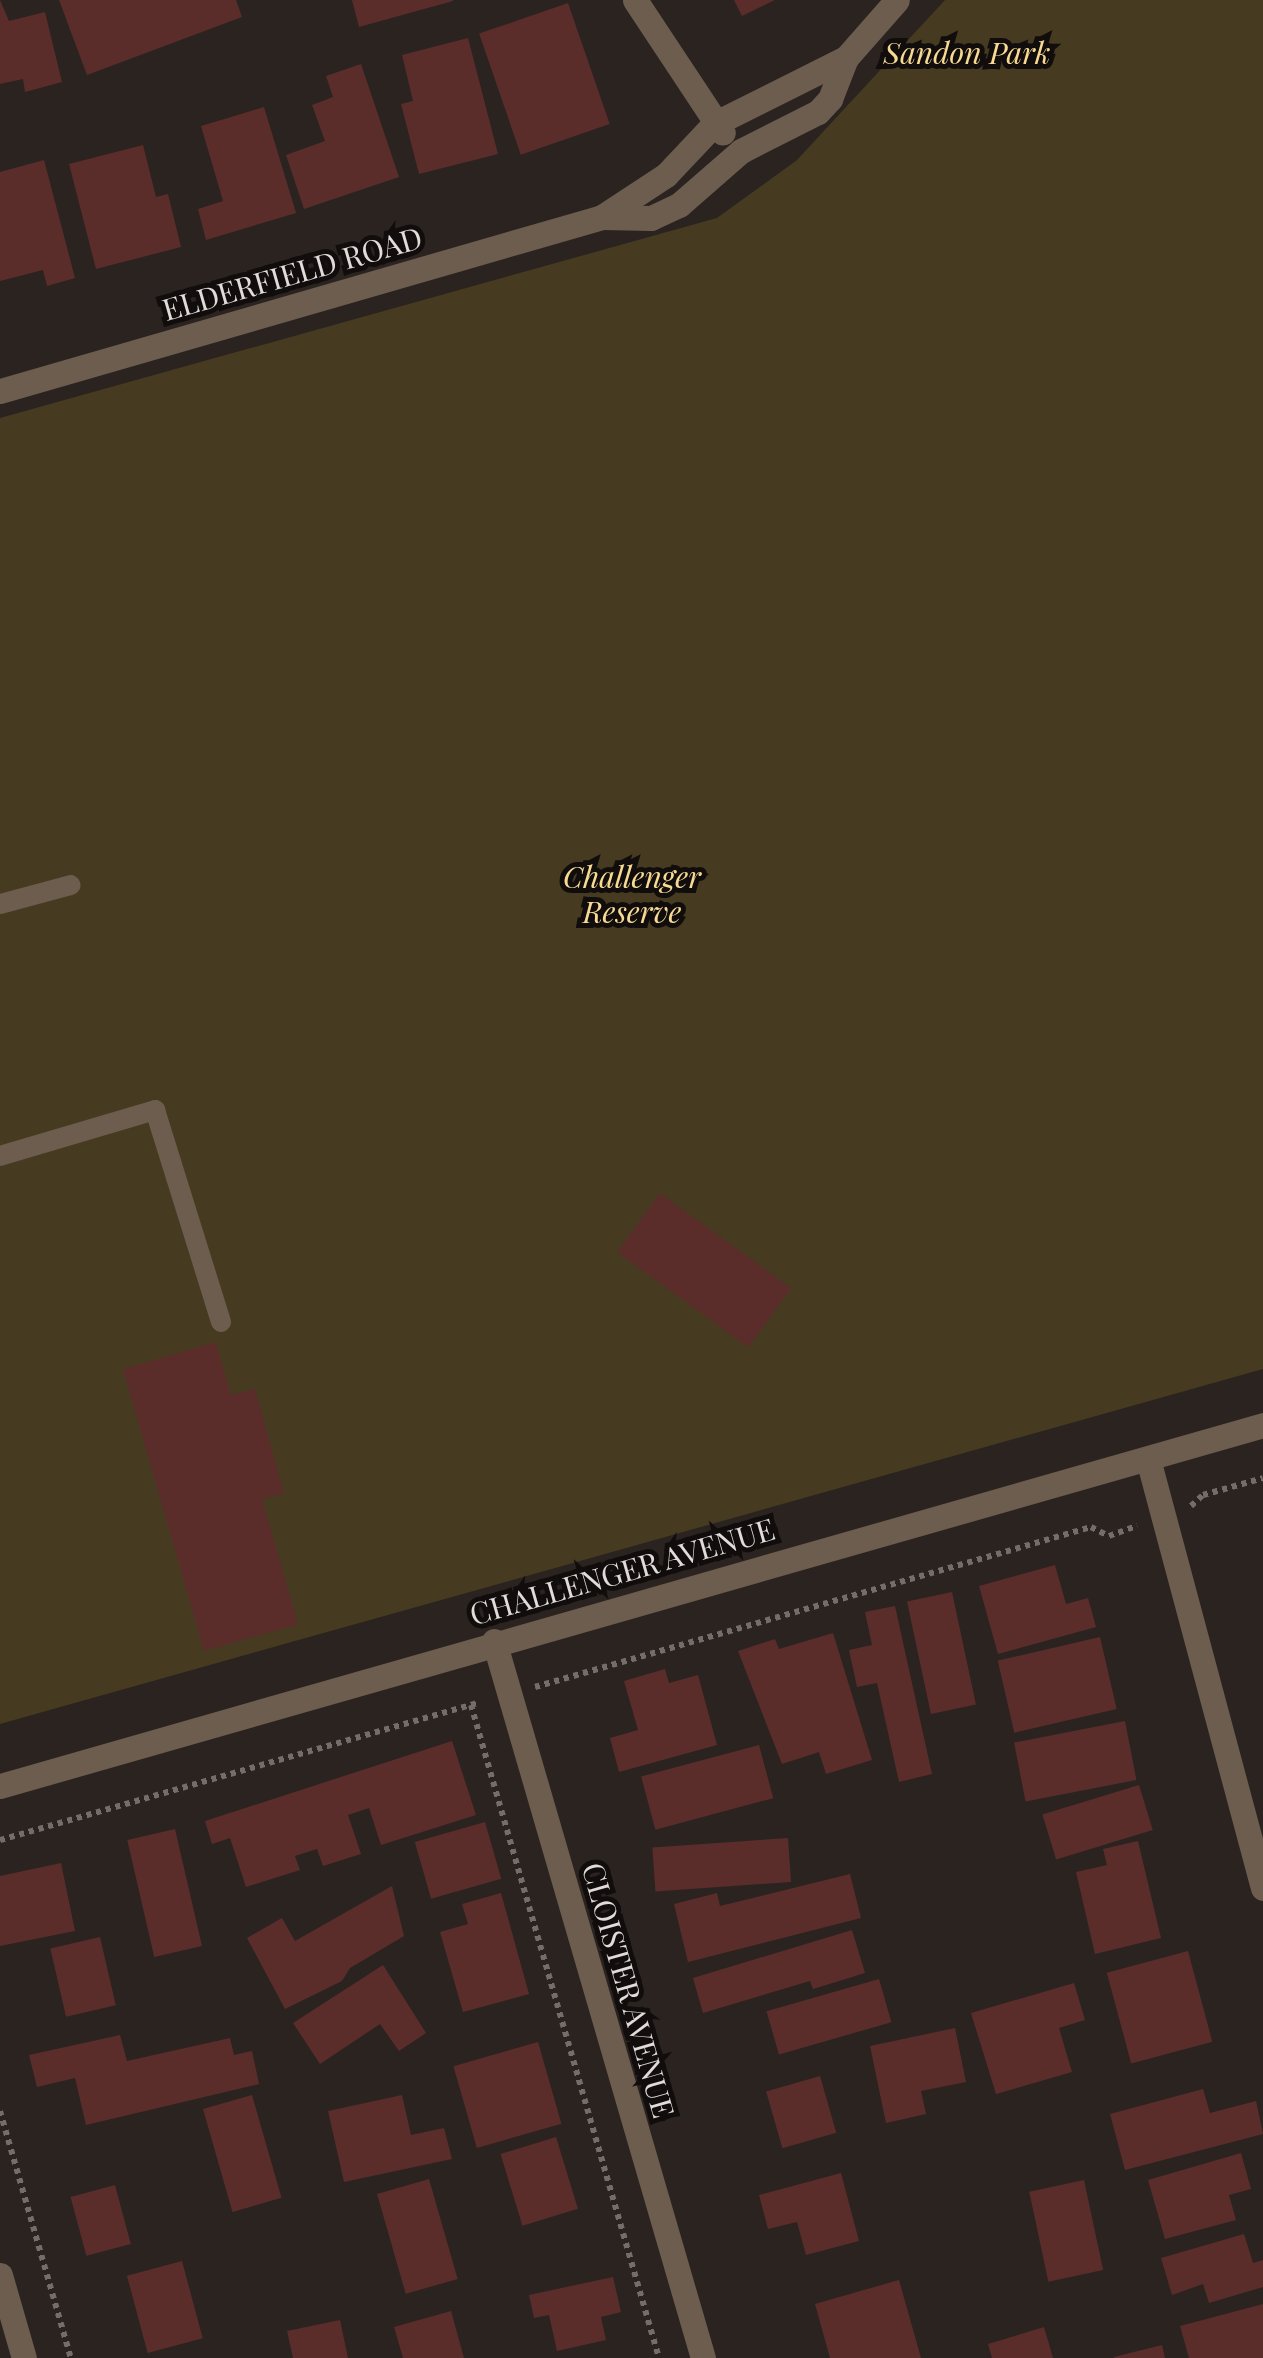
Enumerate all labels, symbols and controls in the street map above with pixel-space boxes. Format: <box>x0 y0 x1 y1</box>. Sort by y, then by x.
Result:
park label: Sandon Park <box>884 34 1050 70</box>
street label: ELDERFIELD ROAD <box>158 219 426 327</box>
park label: Challenger Reserve <box>563 858 701 928</box>
street label: CHALLENGER AVENUE <box>465 1510 779 1632</box>
street label: CLOISTER AVENUE <box>575 1858 683 2122</box>

